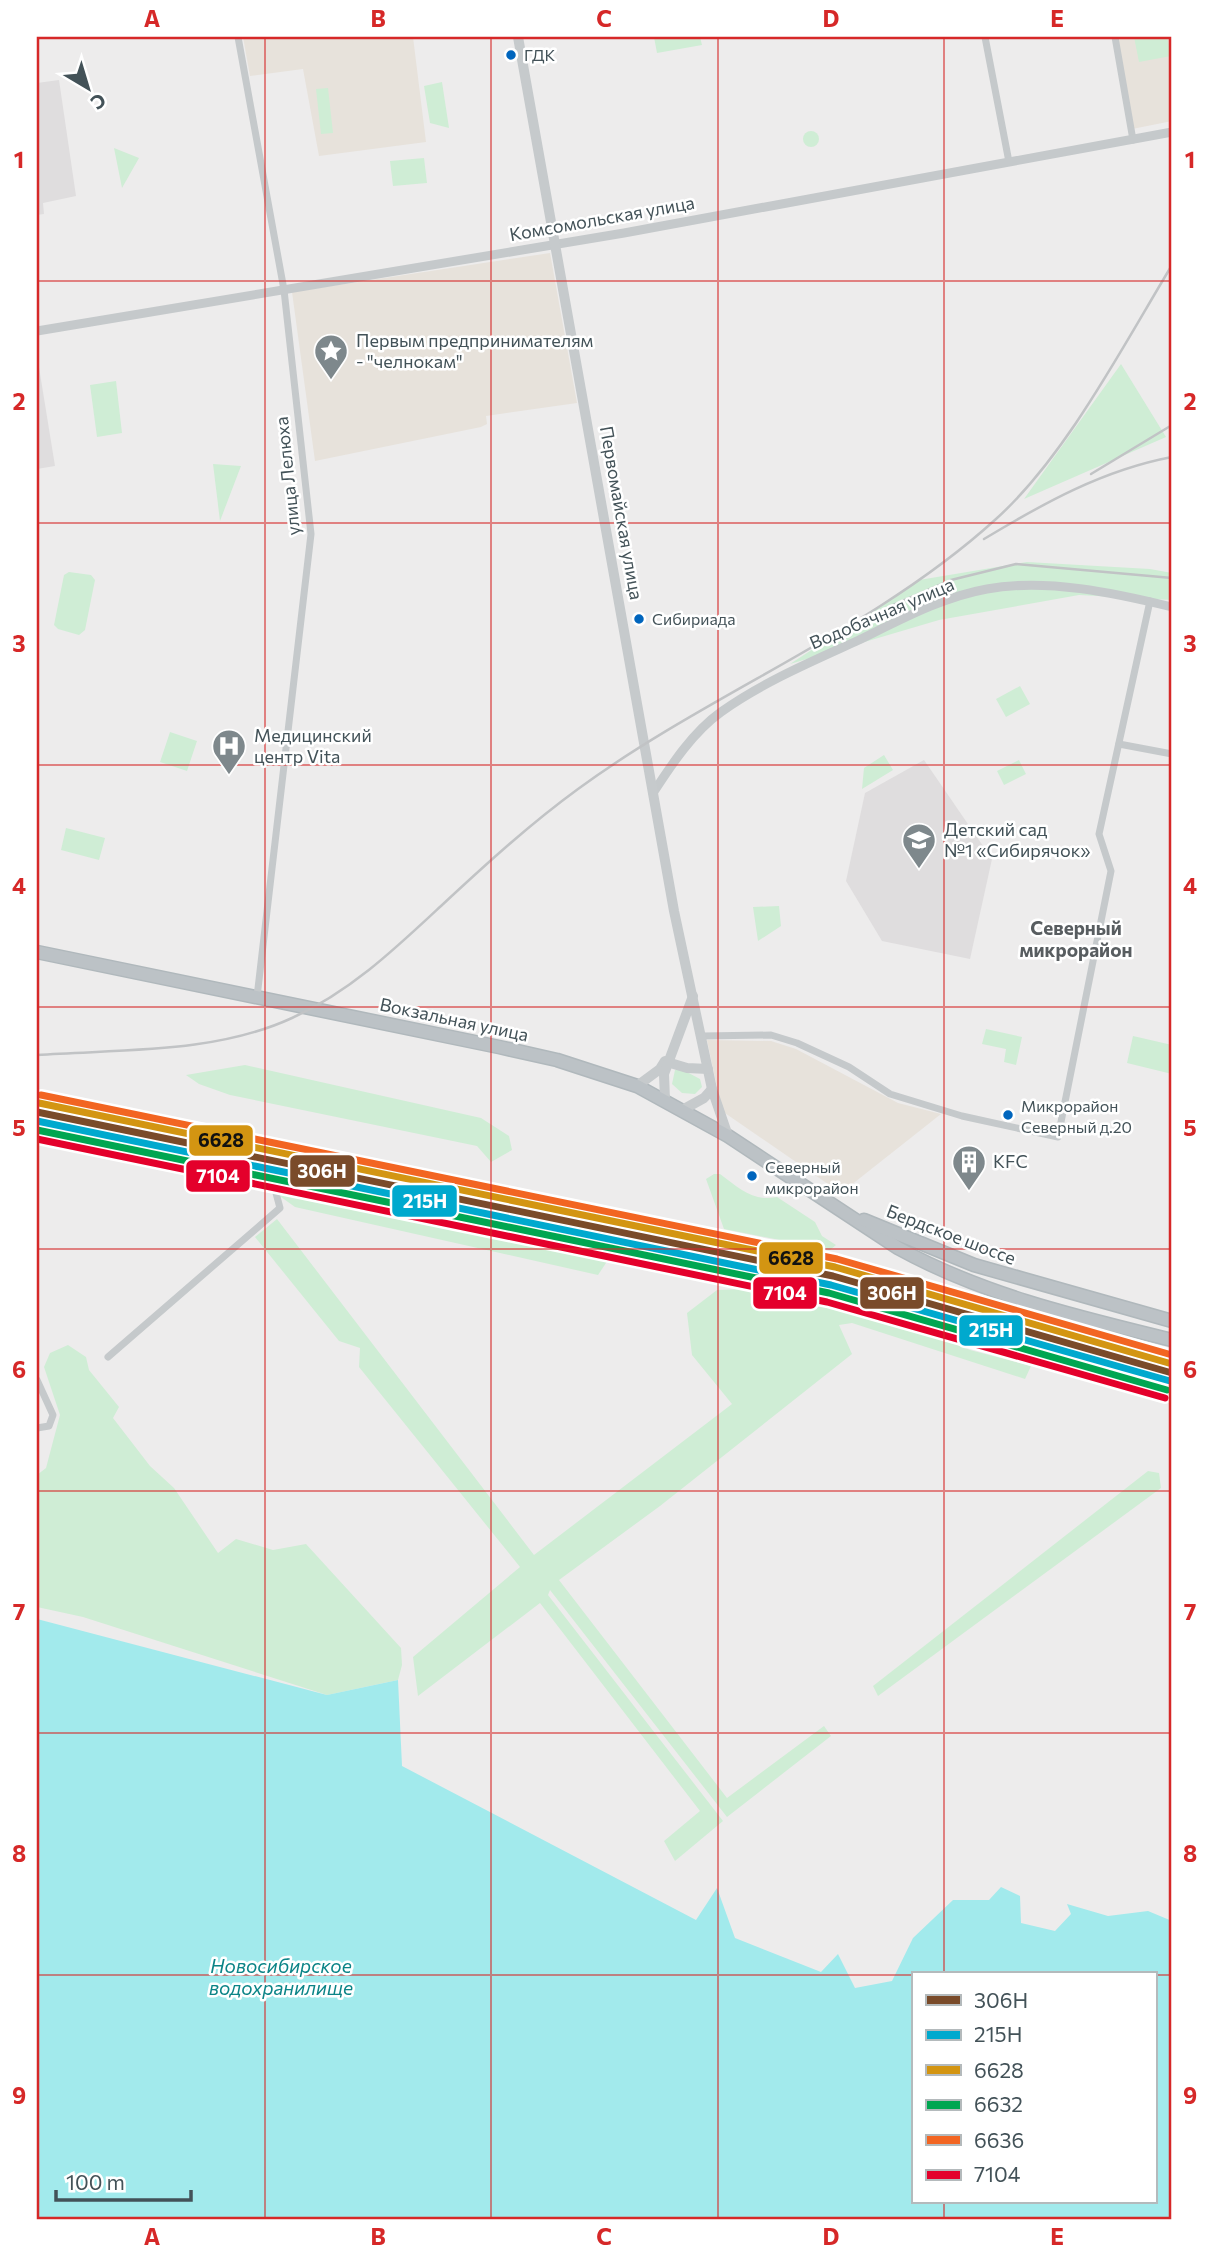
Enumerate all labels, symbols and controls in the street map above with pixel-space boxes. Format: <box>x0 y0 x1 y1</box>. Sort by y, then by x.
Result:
text: A <box>144 4 161 32</box>
text: B <box>370 4 386 32</box>
text: C <box>596 4 612 32</box>
text: D <box>823 4 840 32</box>
text: E <box>1050 4 1064 32</box>
place label: ГДК <box>524 45 556 64</box>
marker: ГДК <box>504 48 518 62</box>
north arrow <box>52 52 122 122</box>
text: С <box>87 89 111 115</box>
text: 1 <box>14 145 24 173</box>
text: 1 <box>1185 145 1195 173</box>
street label: Комсомольская улица <box>508 191 696 245</box>
place label: Первым предпринимателям - "челнокам" <box>356 329 593 372</box>
place icon: Первым предпринимателям - "челнокам" <box>312 332 350 381</box>
text: 2 <box>12 387 26 415</box>
text: 2 <box>1183 387 1197 415</box>
street label: улица Лелюха <box>270 416 304 537</box>
street label: Первомайская улица <box>596 424 648 601</box>
street label: Водобачная улица <box>806 573 957 654</box>
place label: Сибириада <box>652 609 736 628</box>
marker: Сибириада <box>632 612 646 626</box>
text: 3 <box>12 629 26 657</box>
text: 3 <box>1183 629 1197 657</box>
place label: Медицинский центр Vita <box>254 724 372 767</box>
hospital icon: Медицинский центр Vita <box>210 727 248 776</box>
place label: Детский сад №1 «Сибирячок» <box>944 818 1091 861</box>
school or university icon: Детский сад №1 «Сибирячок» <box>900 821 938 870</box>
text: 4 <box>12 871 26 899</box>
text: 4 <box>1183 871 1197 899</box>
district label: Северный микрорайон <box>1019 916 1133 961</box>
street label: Вокзальная улица <box>378 993 531 1046</box>
place label: Микрорайон Северный д.20 <box>1021 1096 1132 1136</box>
marker: Микрорайон Северный д.20 <box>1001 1108 1015 1122</box>
text: 5 <box>12 1113 26 1141</box>
text: 5 <box>1183 1113 1197 1141</box>
line badge: 6628 <box>188 1124 254 1157</box>
text: 6628 <box>198 1128 244 1151</box>
building icon: KFC <box>950 1143 988 1192</box>
place label: KFC <box>993 1150 1028 1172</box>
line badge: 306Н <box>289 1154 356 1188</box>
place label: Северный микрорайон <box>765 1157 859 1197</box>
line badge: 7104 <box>185 1159 251 1193</box>
text: 306Н <box>297 1159 347 1182</box>
text: 7104 <box>196 1164 240 1187</box>
marker: Северный микрорайон <box>745 1169 759 1183</box>
line badge: 215Н <box>391 1184 458 1218</box>
text: 215Н <box>403 1189 447 1212</box>
street label: Бердское шоссе <box>884 1199 1019 1269</box>
line badge: 6628 <box>758 1241 824 1275</box>
text: 6628 <box>768 1246 814 1269</box>
line badge: 7104 <box>752 1276 818 1310</box>
line badge: 306Н <box>859 1276 925 1310</box>
text: 7104 <box>763 1281 807 1304</box>
text: 306Н <box>867 1281 917 1304</box>
line badge: 215Н <box>958 1314 1024 1347</box>
text: 215Н <box>969 1318 1013 1341</box>
text: 6 <box>12 1355 26 1383</box>
text: 6 <box>1183 1355 1197 1383</box>
text: 7 <box>13 1597 25 1625</box>
text: 7 <box>1184 1597 1196 1625</box>
text: 8 <box>12 1839 26 1867</box>
text: 8 <box>1183 1839 1197 1867</box>
water label: Новосибирское водохранилище <box>209 1954 353 1999</box>
legend <box>912 1972 1156 2204</box>
text: 306Н <box>974 1987 1028 2012</box>
text: 215Н <box>974 2021 1022 2046</box>
text: 6628 <box>974 2057 1024 2082</box>
text: 9 <box>12 2081 26 2109</box>
text: 9 <box>1183 2081 1197 2109</box>
text: 6632 <box>974 2091 1023 2116</box>
text: 6636 <box>974 2127 1024 2152</box>
scale bar <box>56 2158 191 2202</box>
text: 7104 <box>974 2161 1021 2186</box>
text: 100 m <box>66 2169 125 2194</box>
text: A <box>144 2222 161 2250</box>
text: B <box>370 2222 386 2250</box>
text: C <box>596 2222 612 2250</box>
text: D <box>823 2222 840 2250</box>
text: E <box>1050 2222 1064 2250</box>

